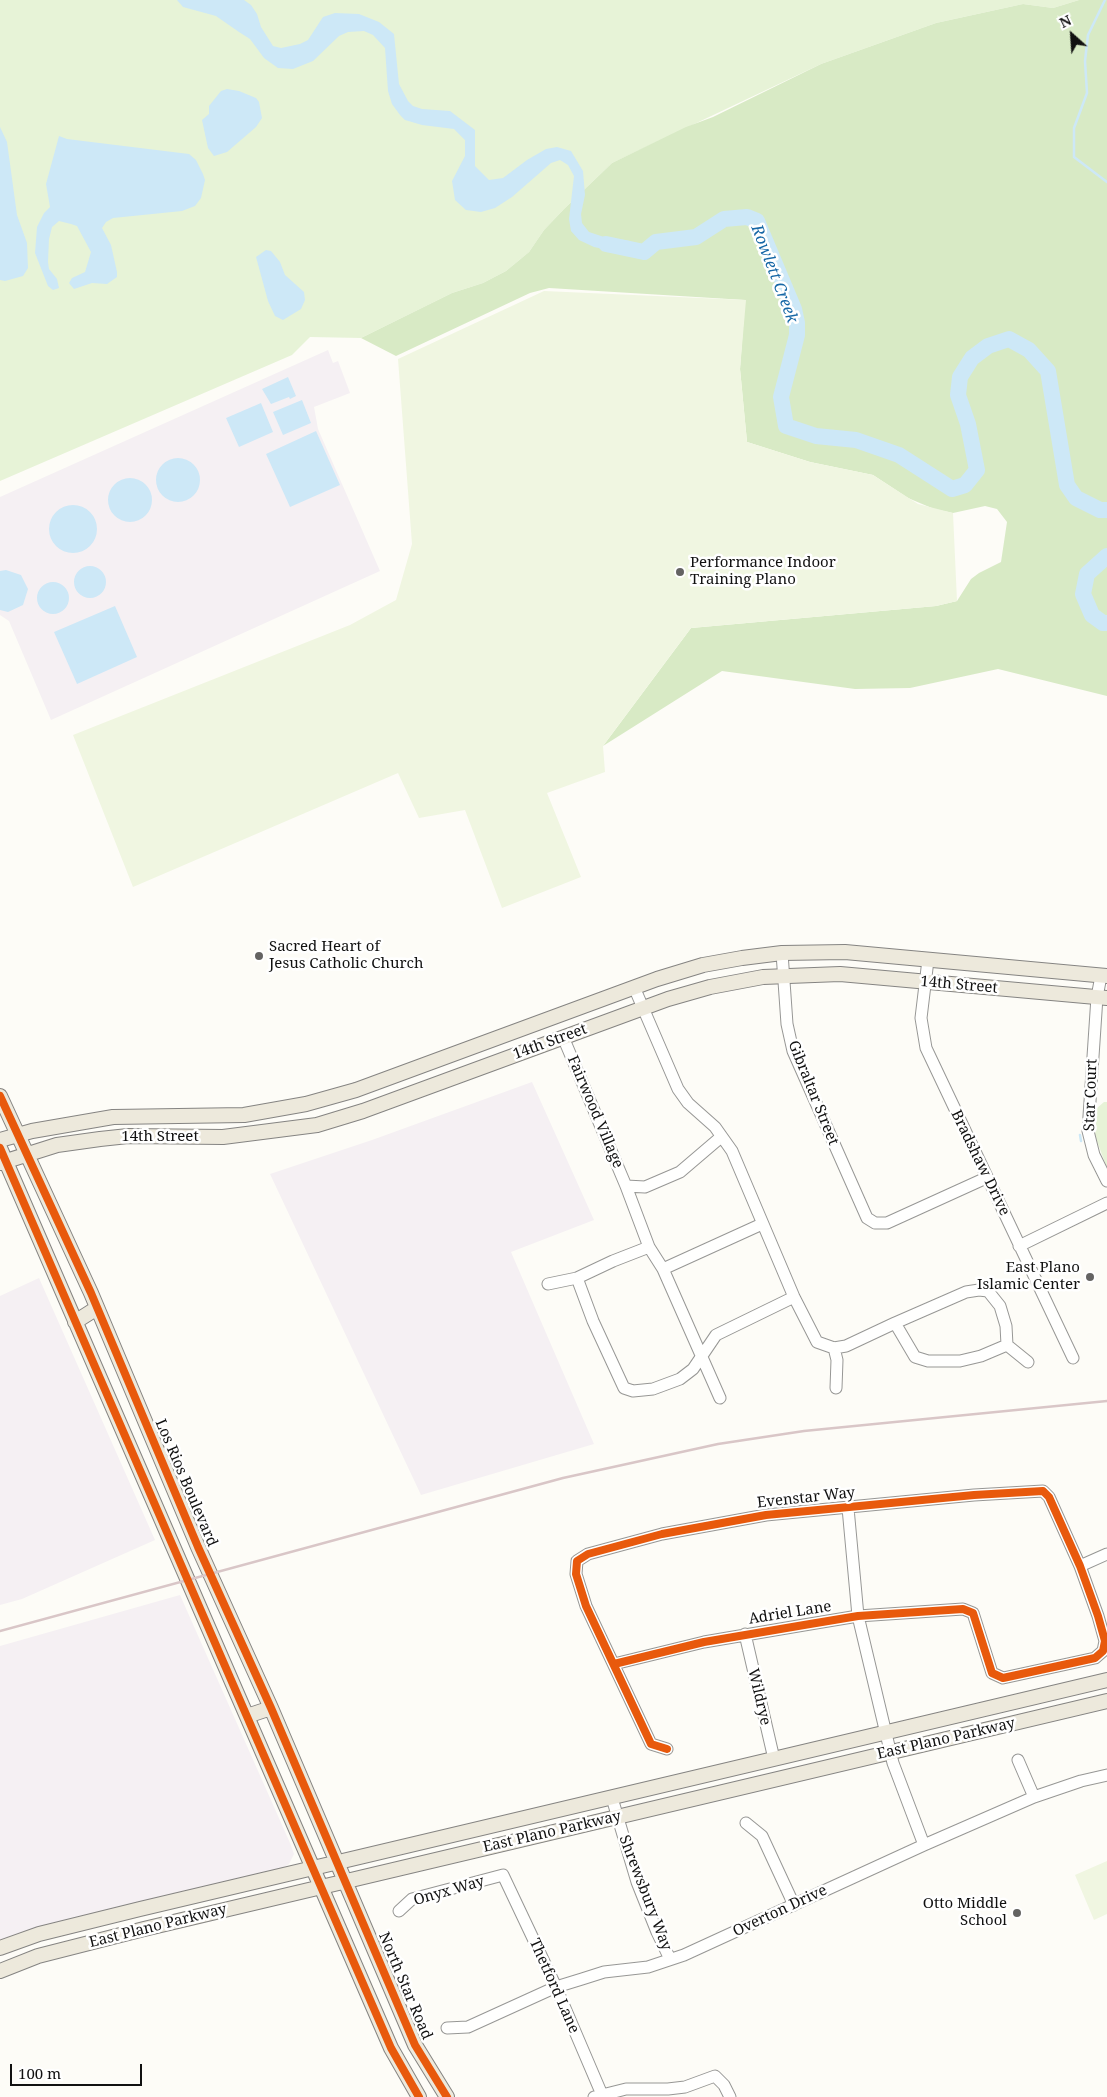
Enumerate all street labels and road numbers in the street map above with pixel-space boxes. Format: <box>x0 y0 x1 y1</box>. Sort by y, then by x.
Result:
street label: 14th Street <box>920 973 998 997</box>
street label: 14th Street <box>511 1020 589 1064</box>
street label: Gibraltar Street <box>784 1038 842 1148</box>
street label: Fairwood Village <box>563 1053 627 1171</box>
street label: Star Court <box>1081 1058 1101 1132</box>
street label: Bradshaw Drive <box>947 1107 1013 1219</box>
street label: 14th Street <box>121 1128 199 1146</box>
street label: Los Rios Boulevard <box>151 1417 221 1549</box>
street label: Evenstar Way <box>756 1484 856 1512</box>
street label: Adriel Lane <box>747 1598 833 1628</box>
street label: Wildrye <box>744 1667 774 1727</box>
street label: East Plano Parkway <box>875 1714 1017 1764</box>
street label: East Plano Parkway <box>481 1807 623 1857</box>
street label: Shrewsbury Way <box>615 1833 675 1953</box>
street label: Onyx Way <box>412 1872 486 1910</box>
street label: Overton Drive <box>730 1881 830 1941</box>
street label: East Plano Parkway <box>87 1900 229 1952</box>
street label: North Star Road <box>374 1930 436 2042</box>
street label: Thetford Lane <box>525 1936 583 2036</box>

